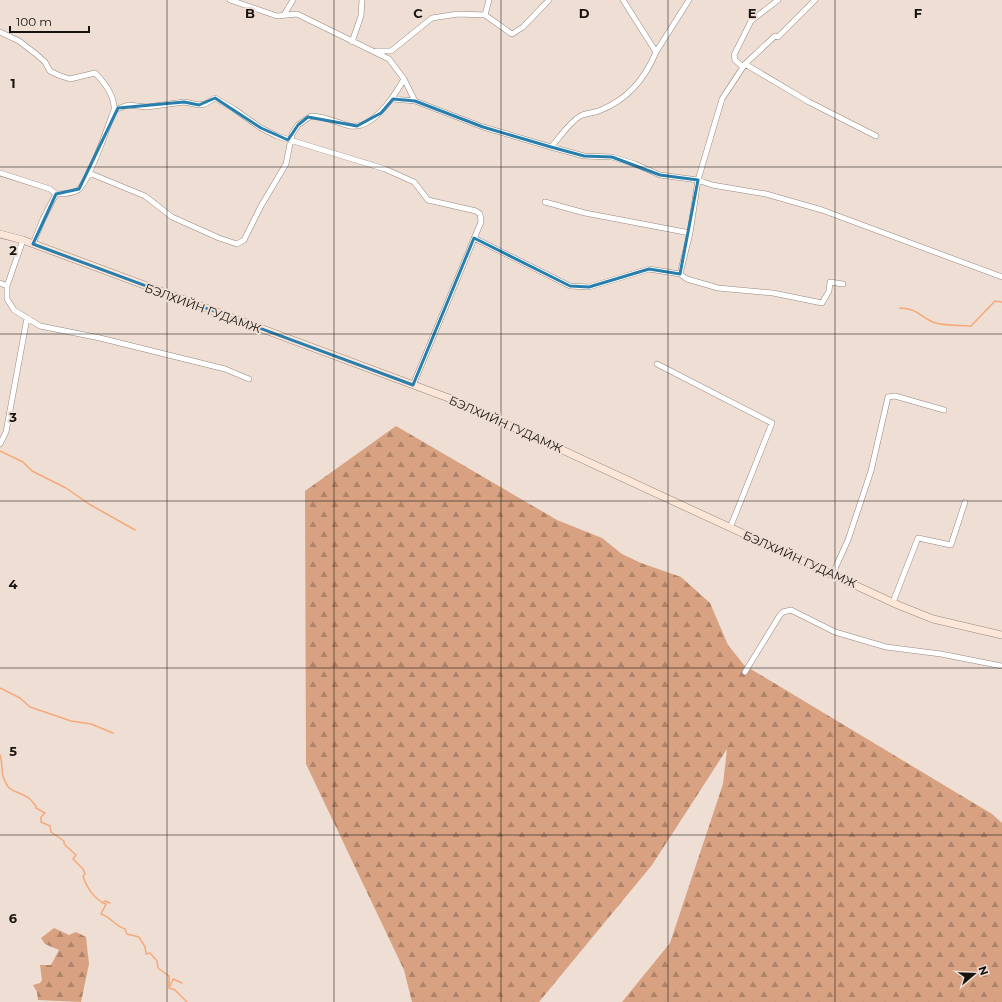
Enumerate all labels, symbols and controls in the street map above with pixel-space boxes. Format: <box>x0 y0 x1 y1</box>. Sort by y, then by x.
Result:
text: B <box>245 5 255 21</box>
text: C <box>413 5 423 21</box>
text: D <box>579 5 590 21</box>
text: E <box>748 5 757 21</box>
text: F <box>914 5 922 21</box>
scale bar <box>10 8 89 34</box>
text: 100 m <box>16 14 52 29</box>
text: 1 <box>10 75 16 91</box>
text: 2 <box>9 242 17 258</box>
street label: БЭЛХИЙН ГУДАМЖ <box>143 280 263 336</box>
street label: БЭЛХИЙН ГУДАМЖ <box>447 392 565 456</box>
text: 3 <box>8 409 17 425</box>
street label: БЭЛХИЙН ГУДАМЖ <box>741 527 859 591</box>
text: 4 <box>9 576 18 592</box>
text: 5 <box>9 743 17 759</box>
text: 6 <box>9 910 18 926</box>
north arrow <box>954 954 994 994</box>
text: N <box>975 964 992 977</box>

